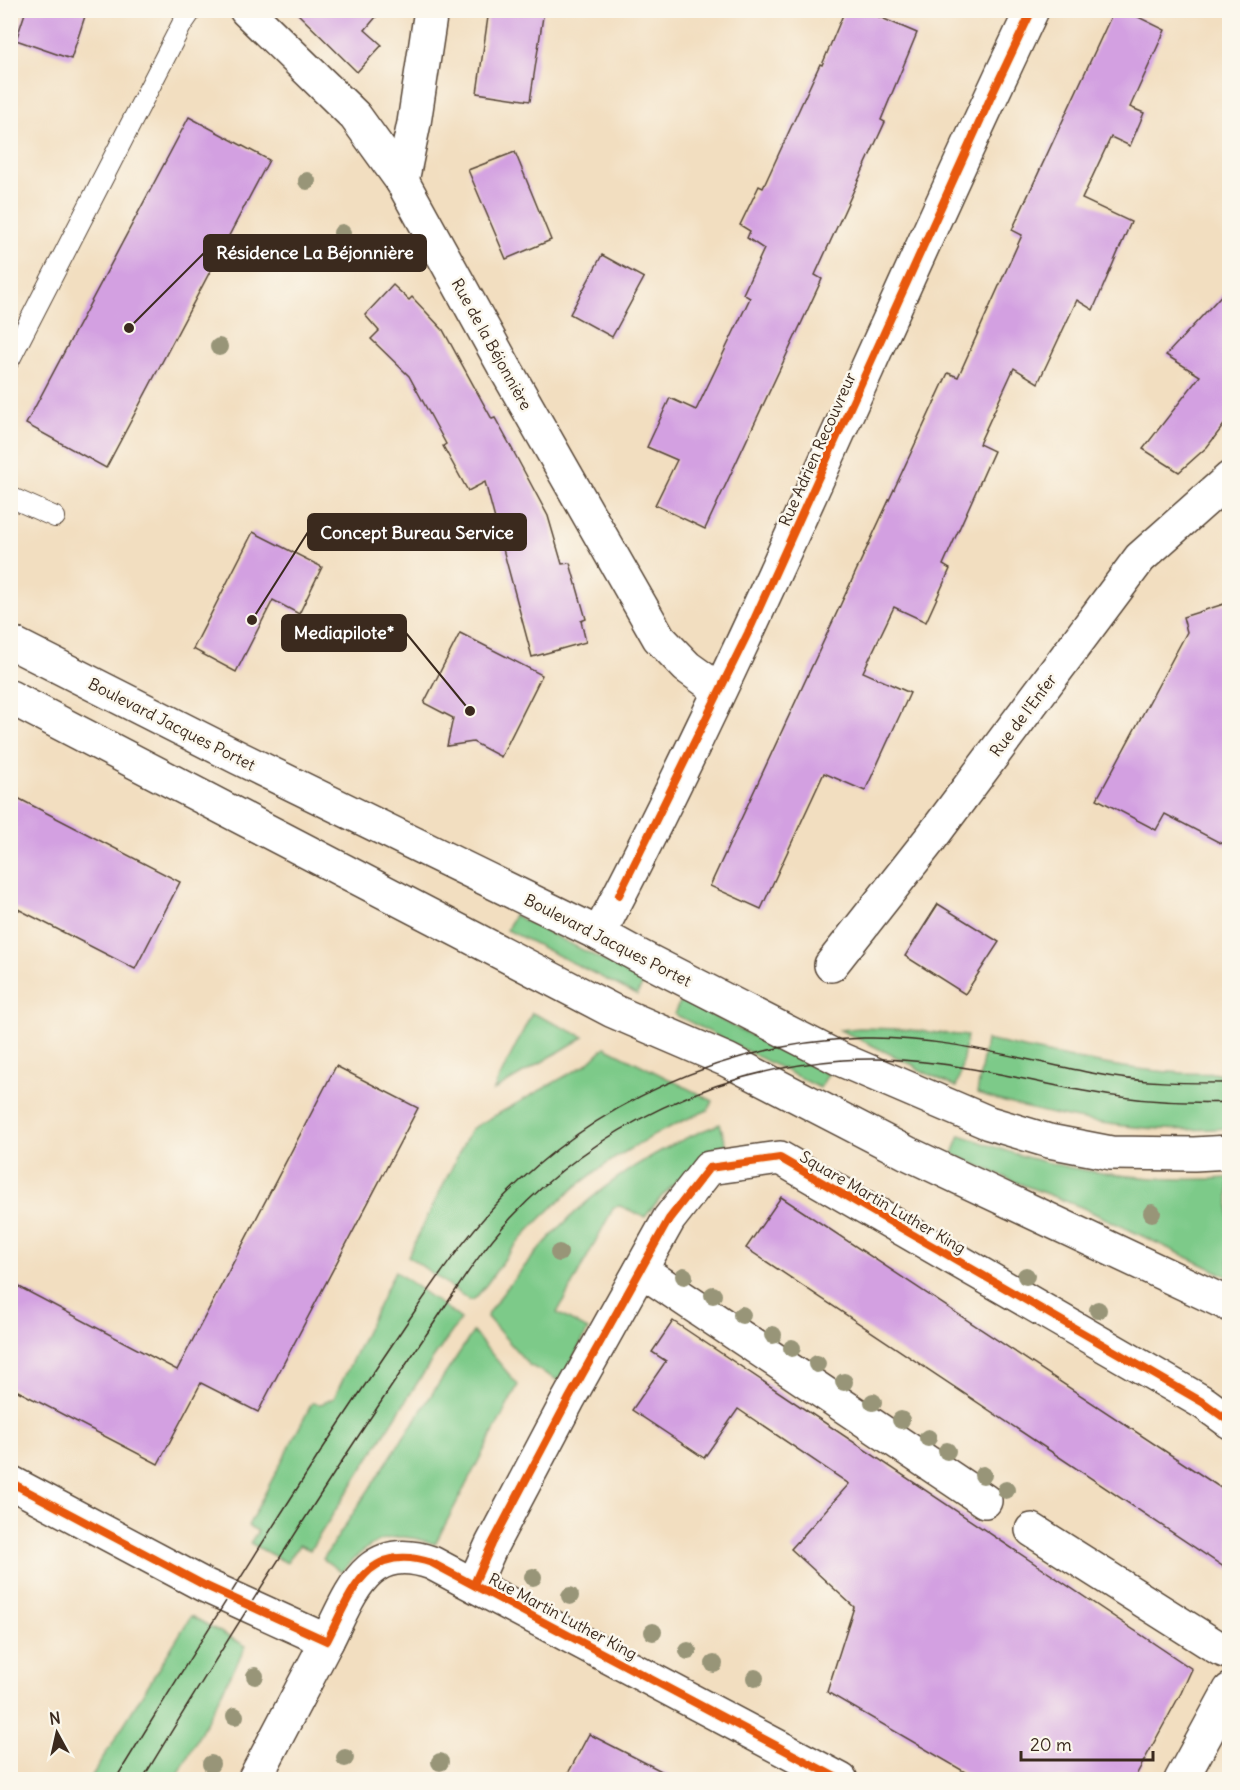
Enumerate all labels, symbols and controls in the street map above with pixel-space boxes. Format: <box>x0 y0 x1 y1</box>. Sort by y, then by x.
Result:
callout: Résidence La Béjonnière <box>204 235 426 271</box>
text: Résidence La Béjonnière <box>216 241 414 264</box>
street label: Rue de la Béjonnière <box>448 275 536 413</box>
street label: Rue Adrien Recouvreur <box>774 369 860 529</box>
callout: Concept Bureau Service <box>308 514 526 550</box>
text: Concept Bureau Service <box>320 521 514 544</box>
callout: Mediapilote* <box>282 615 406 651</box>
text: Mediapilote* <box>294 621 394 644</box>
street label: Rue de l'Enfer <box>985 669 1061 760</box>
street label: Boulevard Jacques Portet <box>85 673 259 775</box>
street label: Boulevard Jacques Portet <box>521 889 695 991</box>
street label: Square Martin Luther King <box>796 1146 970 1258</box>
street label: Rue Martin Luther King <box>485 1568 641 1664</box>
north arrow <box>27 1703 87 1763</box>
text: N <box>48 1707 62 1729</box>
scale bar <box>1021 1724 1153 1762</box>
text: 20 m <box>1030 1733 1072 1756</box>

